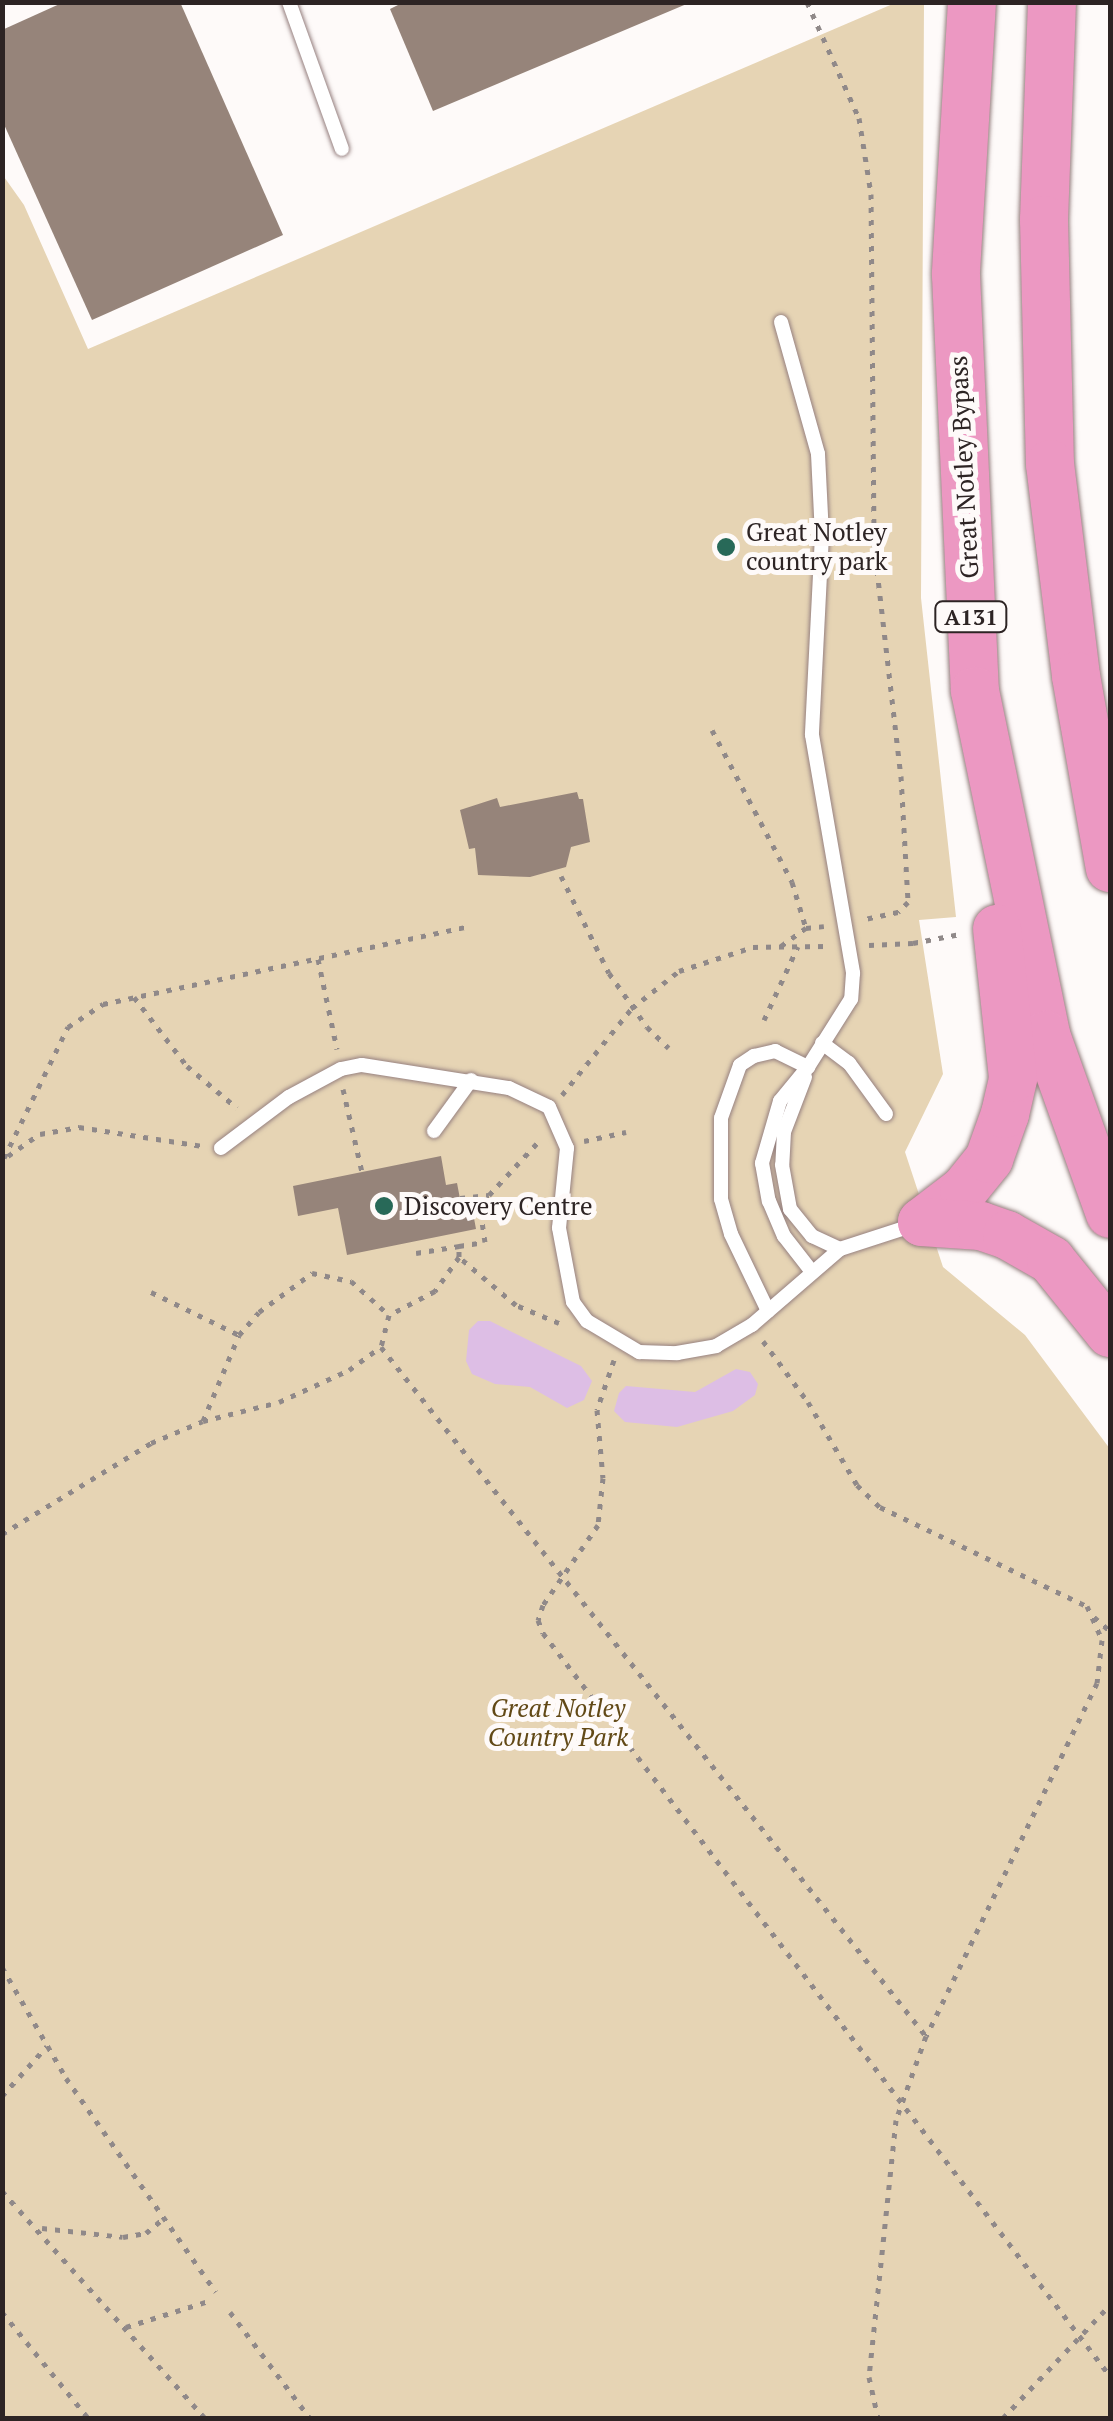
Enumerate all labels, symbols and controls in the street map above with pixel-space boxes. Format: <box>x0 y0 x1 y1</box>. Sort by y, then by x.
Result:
street label: Great Notley Bypass <box>943 355 985 579</box>
place label: Great Notley country park <box>746 518 887 577</box>
marker: Great Notley country park <box>715 536 737 558</box>
road number: A131 <box>934 600 1008 634</box>
place label: Discovery Centre <box>404 1191 593 1221</box>
marker: Discovery Centre <box>373 1195 395 1217</box>
park label: Great Notley Country Park <box>488 1694 628 1753</box>

